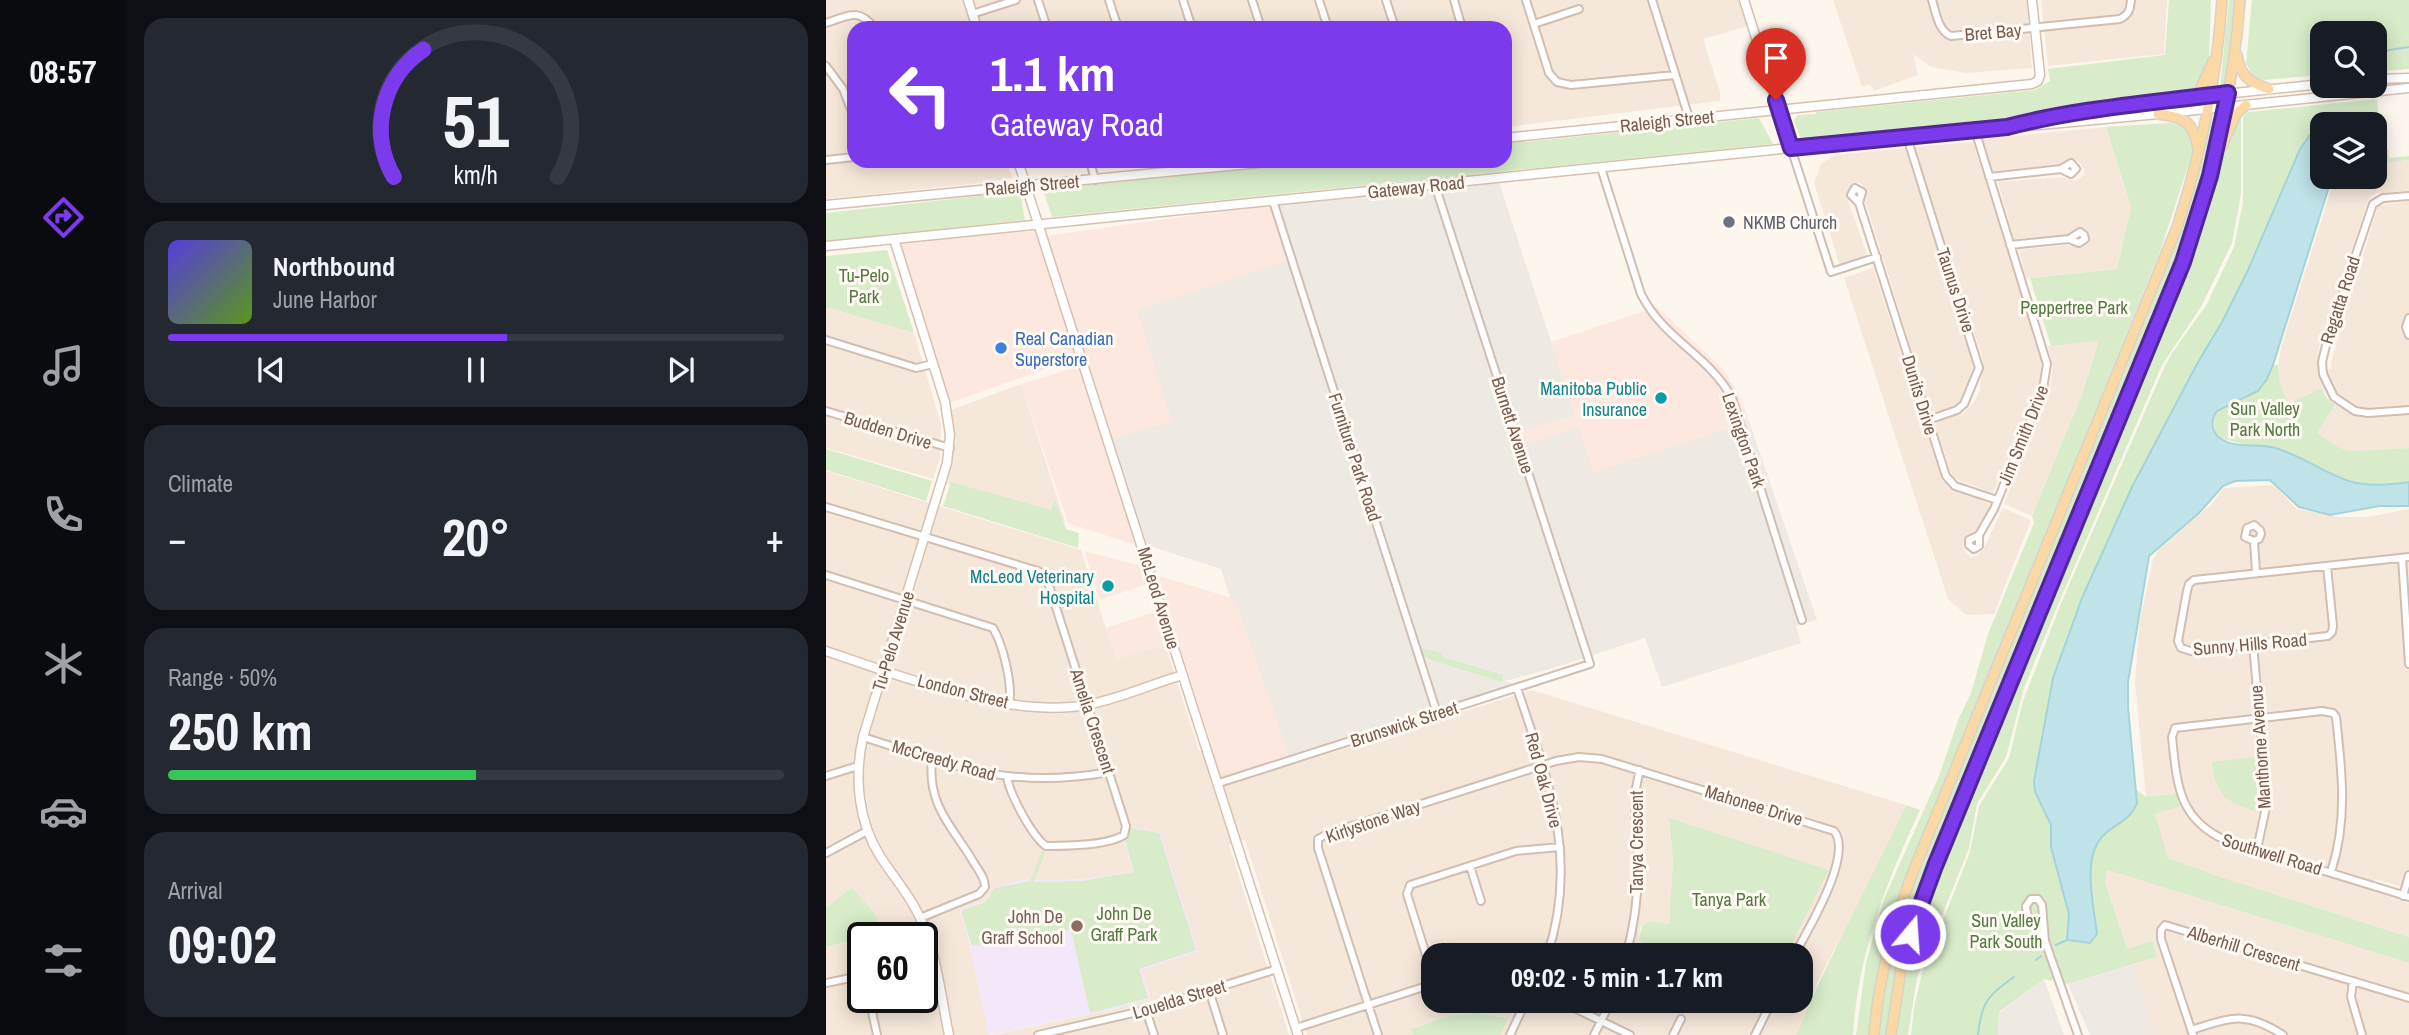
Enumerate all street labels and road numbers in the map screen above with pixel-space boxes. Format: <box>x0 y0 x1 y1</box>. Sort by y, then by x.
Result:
street label: Bret Bay <box>1964 17 2023 47</box>
street label: Raleigh Street <box>1619 104 1715 138</box>
street label: Raleigh Street <box>984 168 1080 202</box>
street label: Gateway Road <box>1366 169 1466 205</box>
street label: Taunus Drive <box>1931 245 1981 335</box>
street label: Regatta Road <box>2314 253 2366 347</box>
street label: Dunits Drive <box>1896 352 1944 438</box>
street label: Burnett Avenue <box>1486 373 1540 477</box>
street label: Jim Smith Drive <box>1992 381 2054 489</box>
street label: Lexington Park <box>1716 389 1772 492</box>
street label: Furniture Park Road <box>1322 390 1388 524</box>
street label: Budden Drive <box>841 405 935 455</box>
street label: McLeod Avenue <box>1132 544 1186 652</box>
street label: Tu-Pelo Avenue <box>866 588 920 694</box>
street label: Sunny Hills Road <box>2192 627 2308 661</box>
street label: Amelia Crescent <box>1064 664 1122 777</box>
street label: London Street <box>915 668 1011 714</box>
street label: Manthorne Avenue <box>2243 684 2277 810</box>
street label: Brunswick Street <box>1347 695 1461 753</box>
street label: Red Oak Drive <box>1519 730 1569 830</box>
street label: McCreedy Road <box>889 733 999 787</box>
street label: Mahonee Drive <box>1702 778 1806 832</box>
street label: Tanya Crescent <box>1624 791 1649 893</box>
street label: Kirlystone Way <box>1322 793 1424 849</box>
street label: Southwell Road <box>2219 827 2325 881</box>
street label: Alberhill Crescent <box>2184 919 2303 977</box>
street label: Louelda Street <box>1129 973 1229 1025</box>

